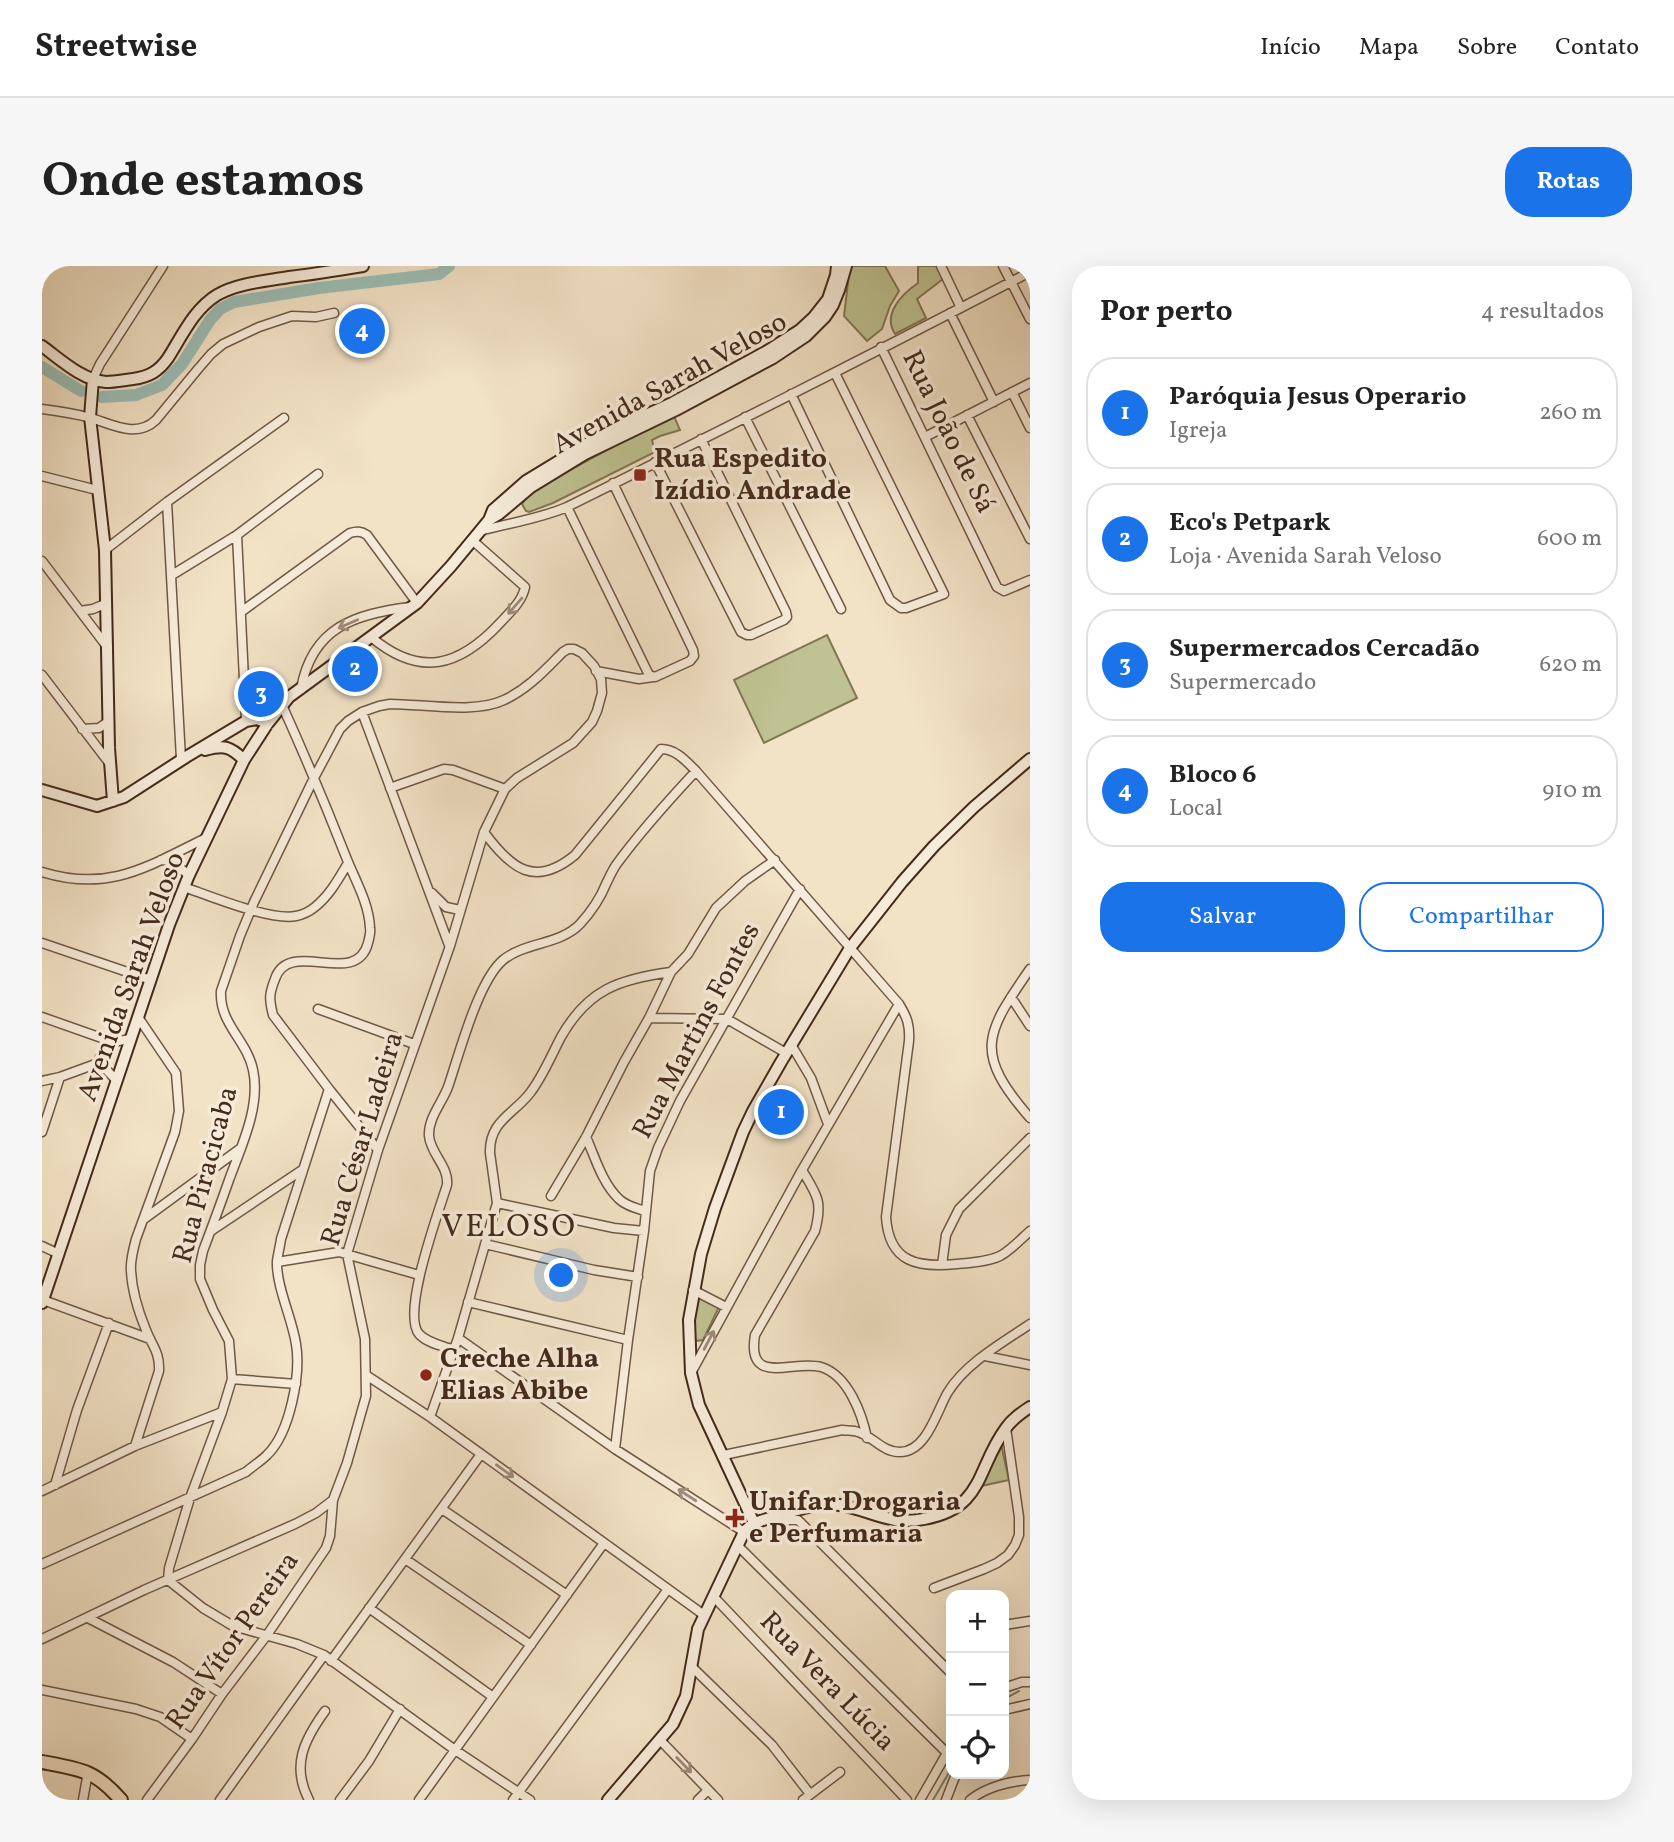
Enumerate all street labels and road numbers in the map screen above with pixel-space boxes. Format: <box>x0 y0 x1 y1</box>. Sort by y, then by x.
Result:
street label: Avenida Sarah Veloso <box>546 303 794 465</box>
street label: Rua João de Sá <box>892 344 1004 520</box>
street label: Avenida Sarah Veloso <box>69 847 195 1107</box>
street label: Rua Martins Fontes <box>624 916 770 1146</box>
street label: Rua César Ladeira <box>312 1027 414 1251</box>
street label: Rua Piracicaba <box>164 1082 248 1268</box>
street label: Rua Vítor Pereira <box>157 1544 309 1738</box>
street label: Rua Vera Lúcia <box>750 1603 904 1761</box>

